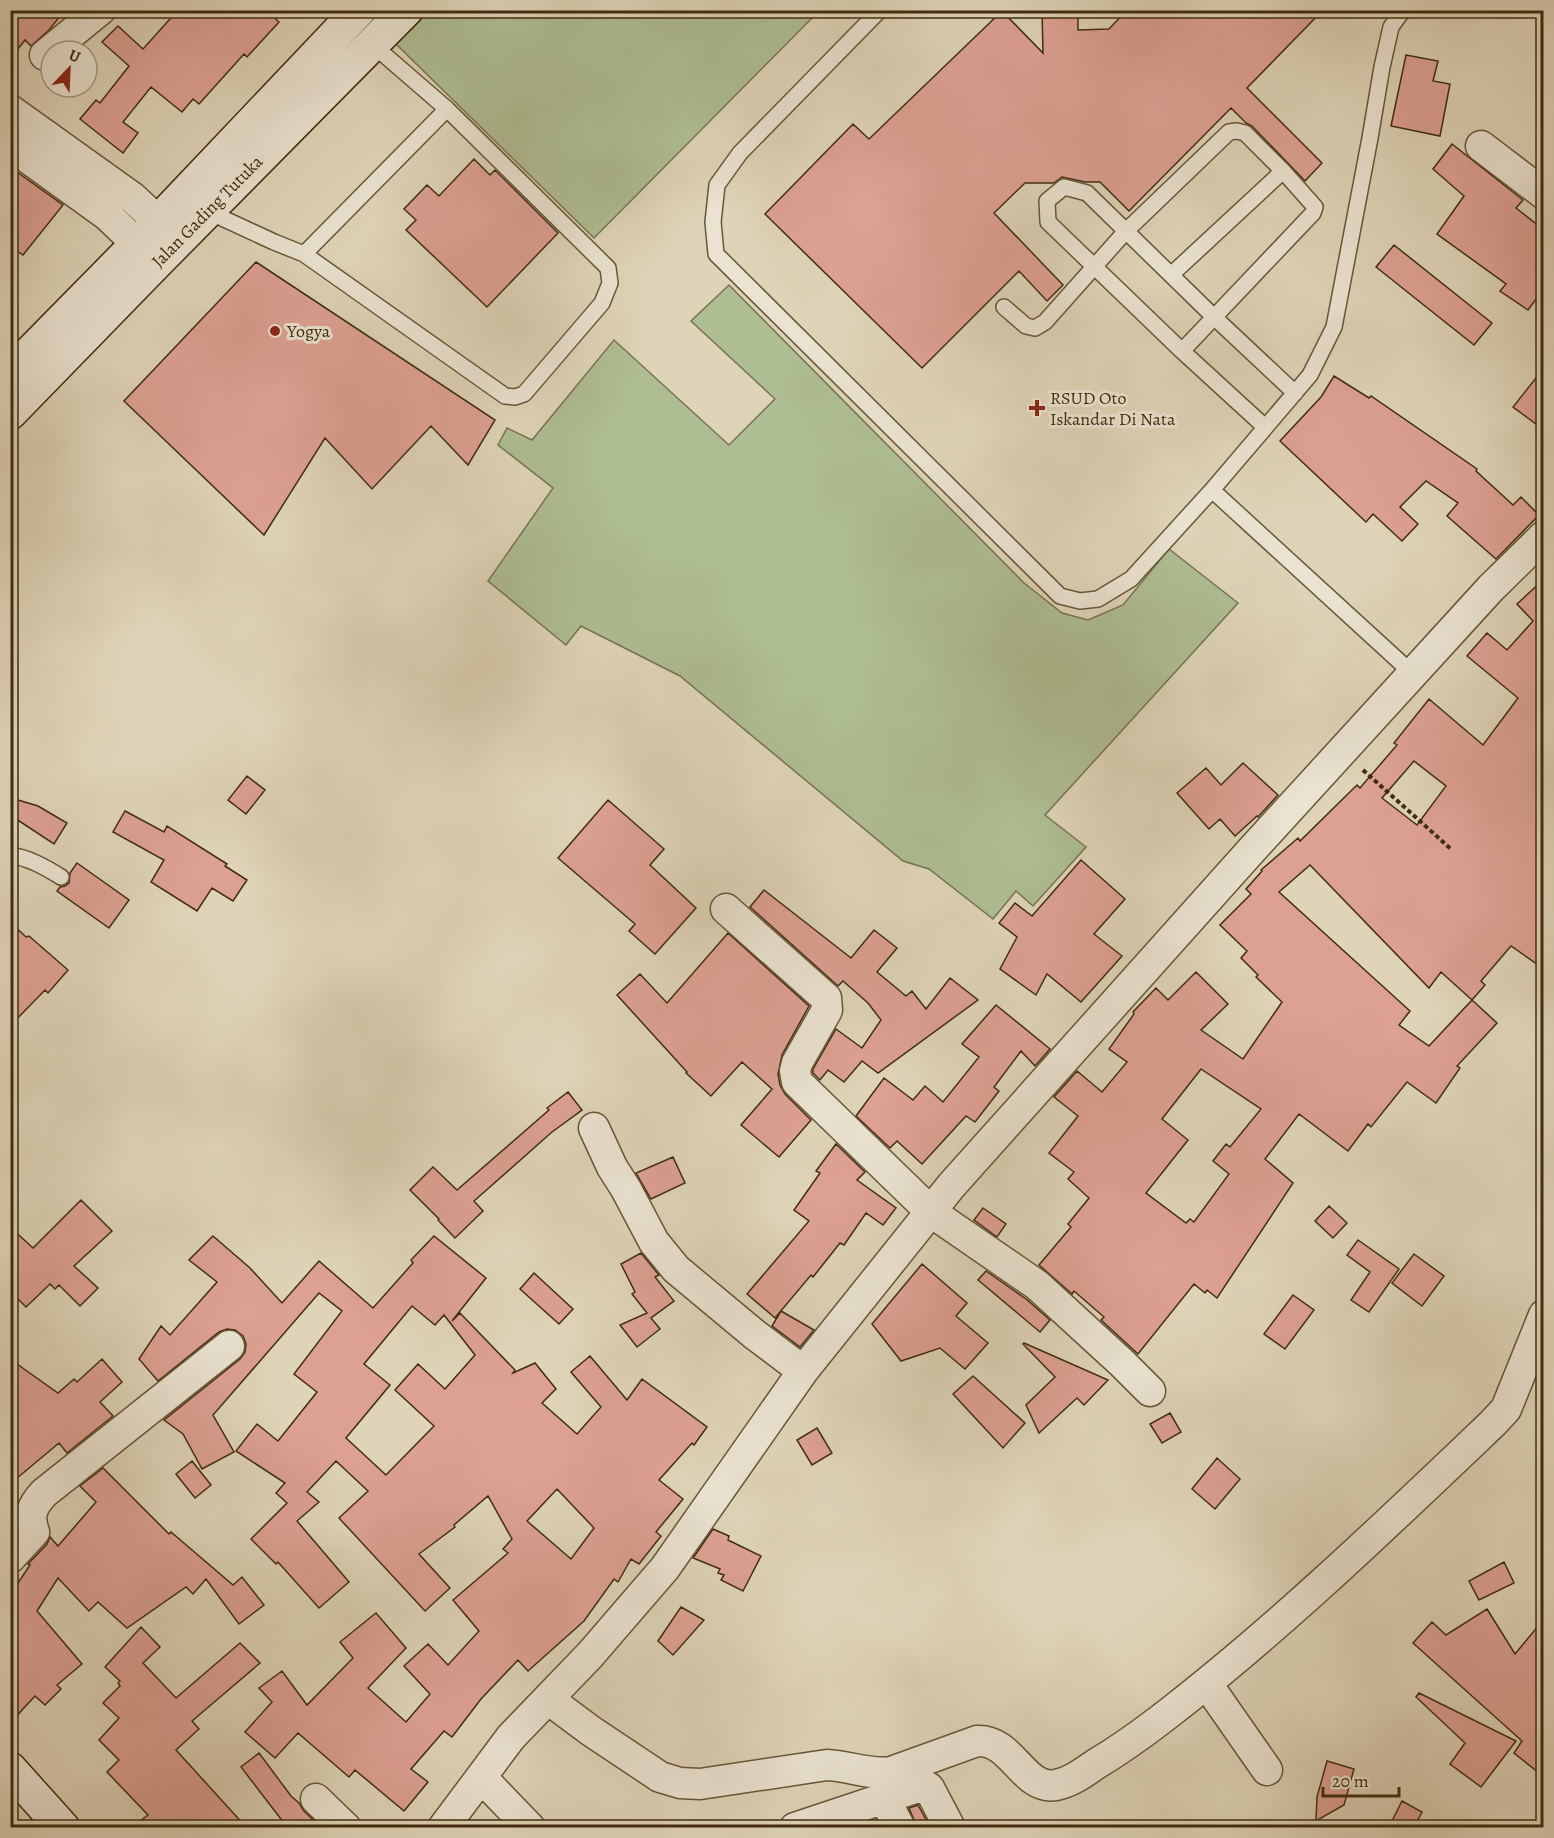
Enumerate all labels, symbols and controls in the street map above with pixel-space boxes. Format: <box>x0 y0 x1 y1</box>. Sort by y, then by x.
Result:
north arrow <box>39 39 99 99</box>
text: U <box>65 44 84 68</box>
street label: Jalan Gading Tutuka <box>146 149 268 273</box>
place label: Yogya <box>286 319 331 343</box>
marker: Yogya <box>268 324 282 338</box>
place label: RSUD Oto Iskandar Di Nata <box>1050 386 1176 431</box>
marker: RSUD Oto Iskandar Di Nata <box>1028 399 1046 417</box>
scale bar <box>1323 1760 1400 1798</box>
text: 20 m <box>1332 1769 1369 1793</box>

